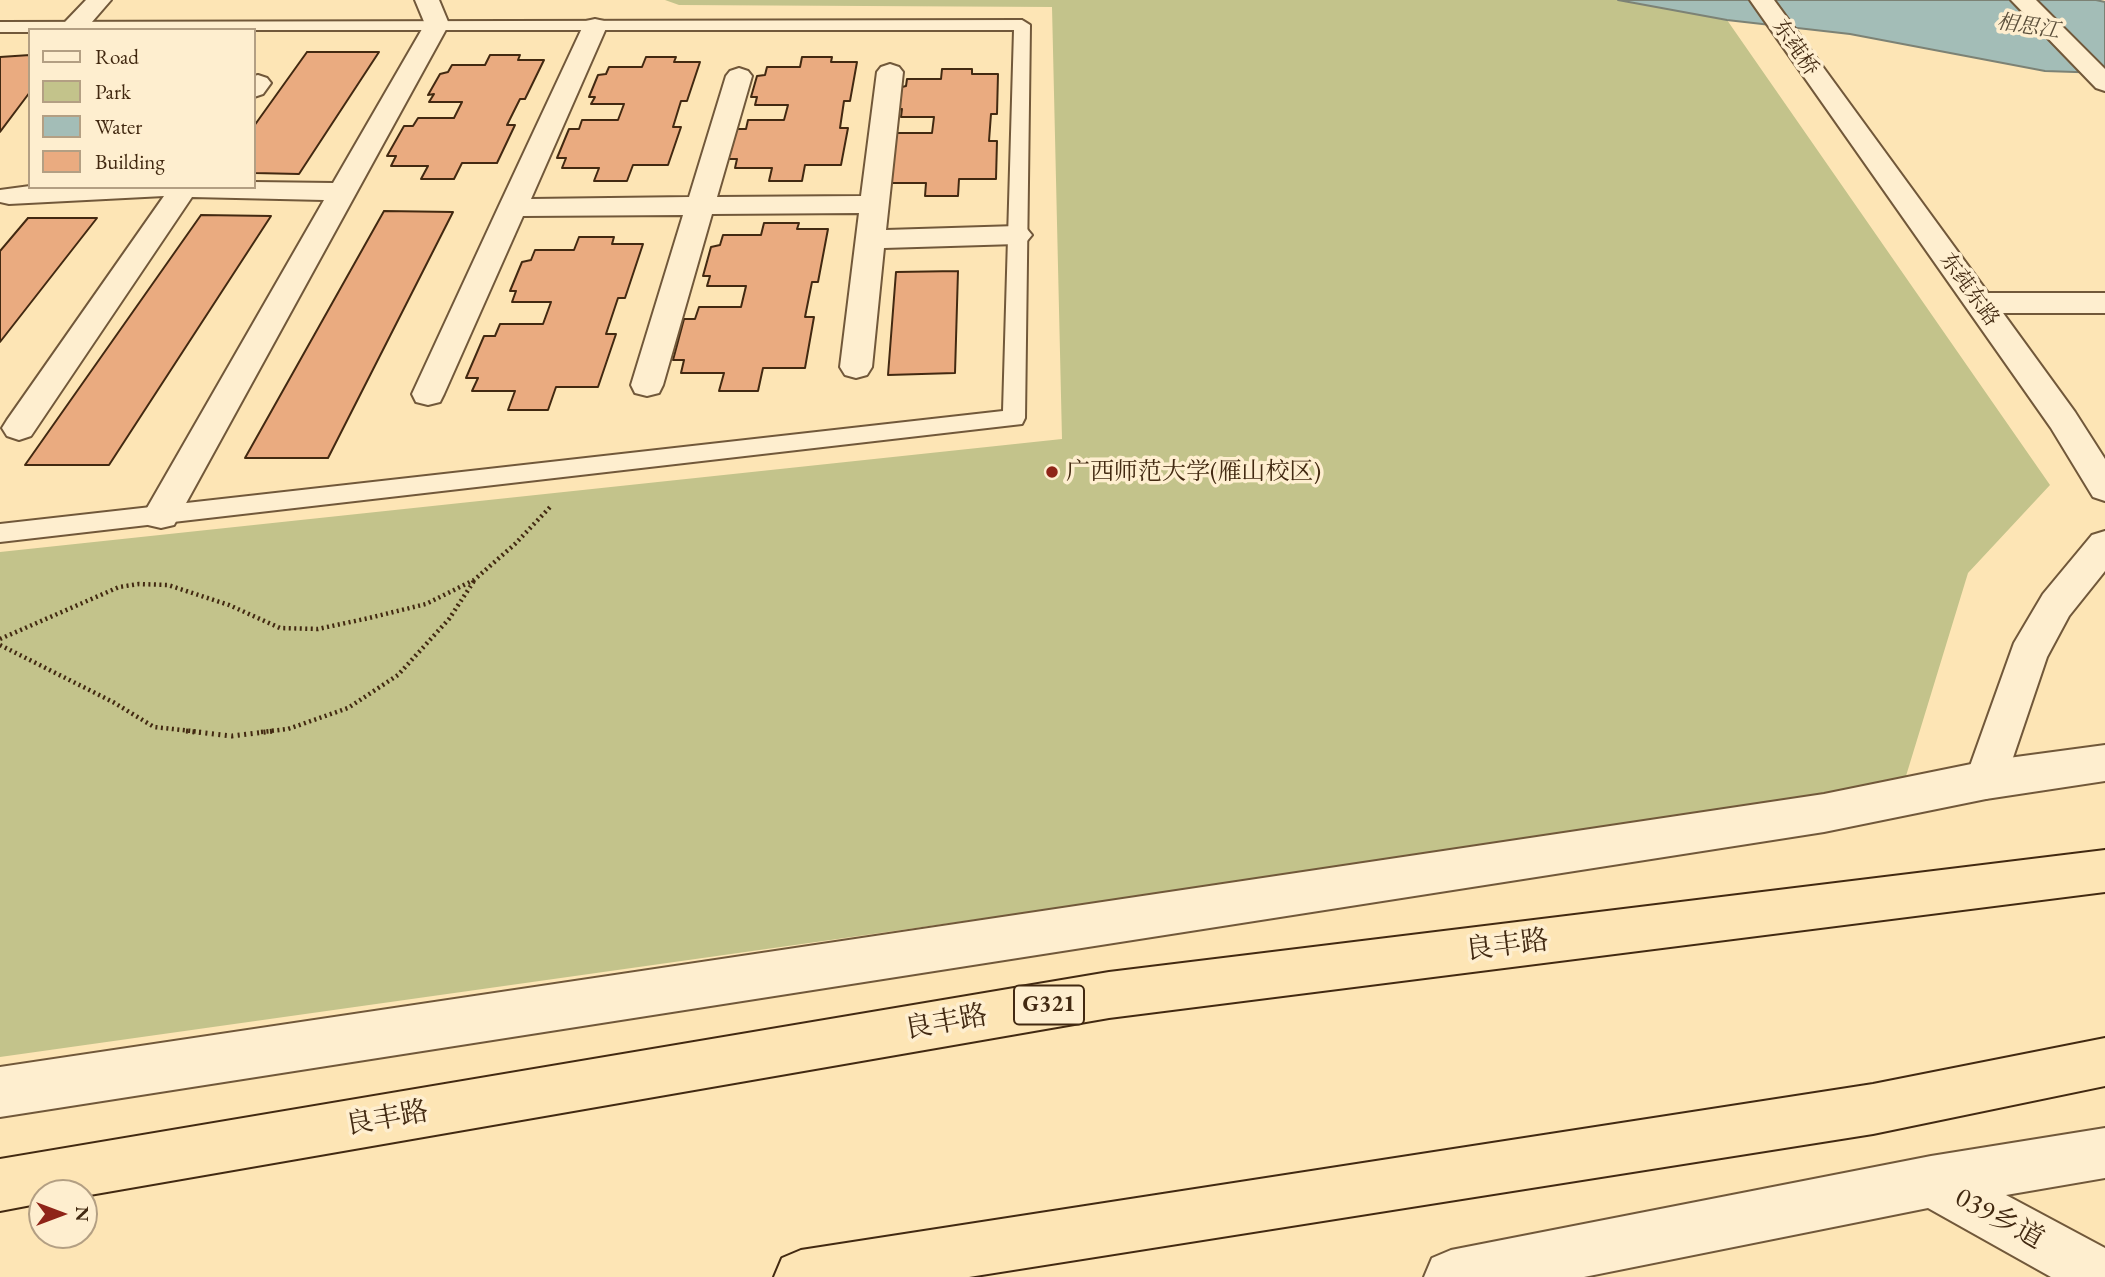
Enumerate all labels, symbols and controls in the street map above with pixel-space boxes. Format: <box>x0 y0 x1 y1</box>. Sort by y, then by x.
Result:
water label: 相思江 <box>1995 10 2061 44</box>
street label: 东莼桥 <box>1767 15 1823 81</box>
legend <box>28 28 256 189</box>
text: Road <box>95 43 139 70</box>
text: Park <box>95 78 131 105</box>
text: Water <box>95 113 142 140</box>
text: Building <box>95 148 165 175</box>
street label: 东莼东路 <box>1934 249 2004 331</box>
place label: 广西师范大学(雁山校区) <box>1066 458 1321 486</box>
marker: 广西师范大学(雁山校区) <box>1044 464 1060 480</box>
street label: 良丰路 <box>1463 924 1551 968</box>
road number: G321 <box>1014 986 1084 1024</box>
street label: 良丰路 <box>902 999 990 1047</box>
street label: 良丰路 <box>343 1095 431 1143</box>
north arrow <box>28 1179 98 1249</box>
street label: 039乡道 <box>1949 1181 2049 1257</box>
text: N <box>70 1206 95 1222</box>

